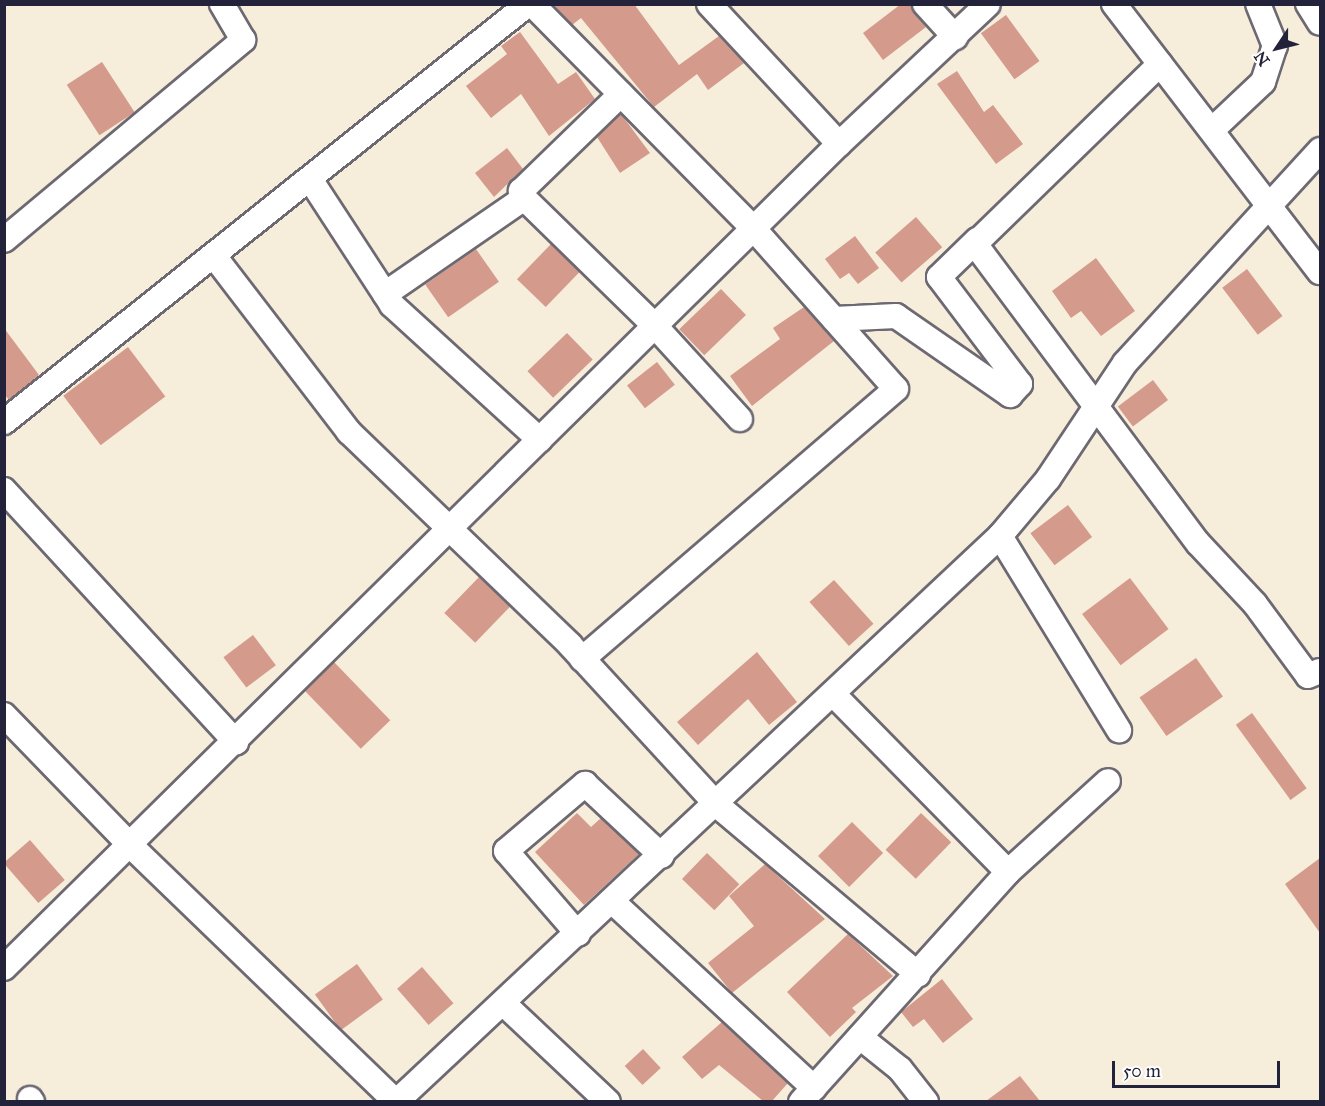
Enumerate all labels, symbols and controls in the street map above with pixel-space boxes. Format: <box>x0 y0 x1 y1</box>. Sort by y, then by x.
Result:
north arrow <box>1247 18 1307 78</box>
text: N <box>1250 48 1274 70</box>
scale bar <box>1115 1049 1283 1087</box>
text: 50 m <box>1123 1060 1161 1082</box>

